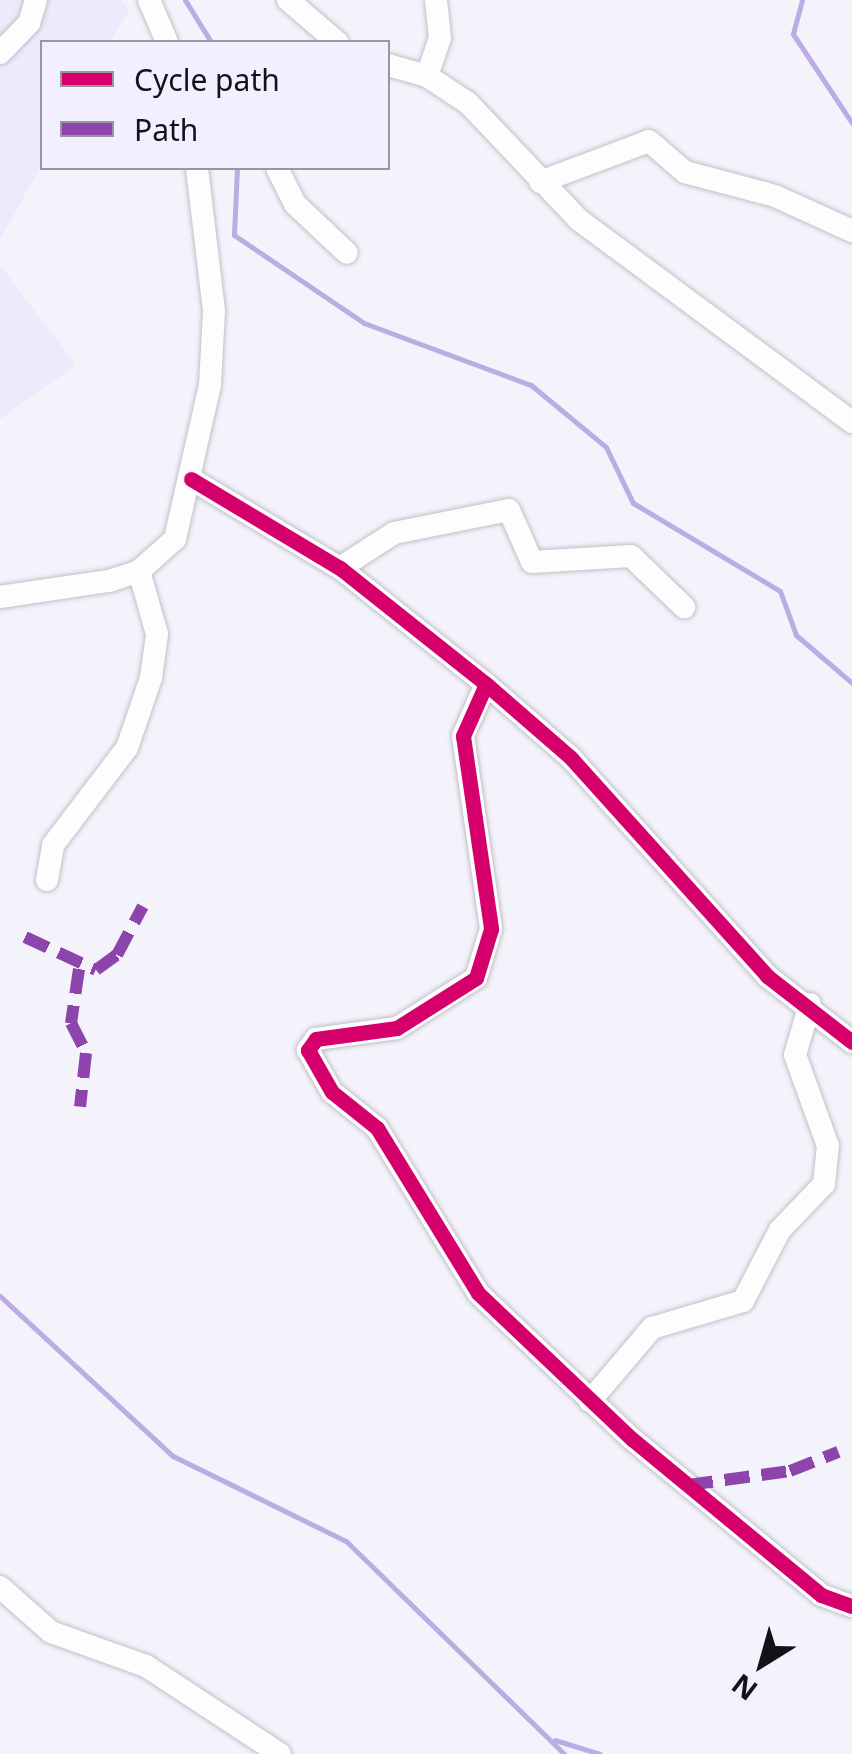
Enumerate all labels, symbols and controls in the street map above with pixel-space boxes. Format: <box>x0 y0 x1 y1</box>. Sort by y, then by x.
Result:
legend <box>40 40 390 170</box>
text: Cycle path <box>134 59 280 100</box>
text: Path <box>134 109 198 150</box>
north arrow <box>712 1614 812 1714</box>
text: N <box>723 1666 764 1710</box>

